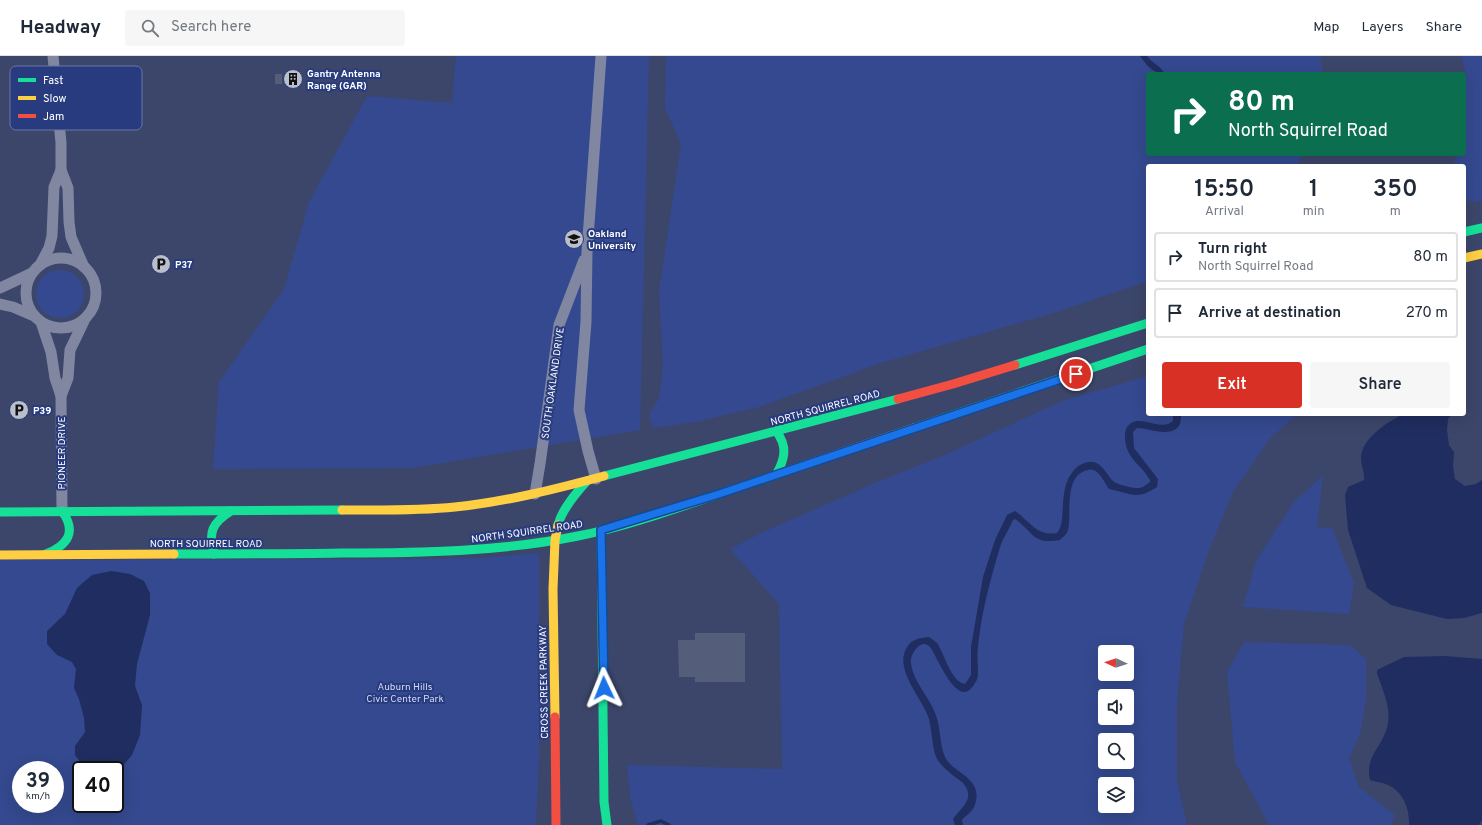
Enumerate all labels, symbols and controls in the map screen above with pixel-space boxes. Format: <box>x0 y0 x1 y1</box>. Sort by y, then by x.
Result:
search box <box>125 10 405 46</box>
text: Headway <box>20 16 101 40</box>
icon: search <box>139 17 161 39</box>
text: Search here <box>171 18 251 37</box>
text: Map <box>1313 19 1339 36</box>
text: Layers <box>1361 19 1403 36</box>
text: Share <box>1425 19 1462 36</box>
legend <box>10 66 142 130</box>
building icon: Gantry Antenna Range (GAR) <box>282 68 304 90</box>
place label: Gantry Antenna Range (GAR) <box>307 68 381 93</box>
text: Fast <box>43 74 63 88</box>
text: 80 m <box>1228 85 1295 121</box>
icon: right <box>1162 88 1214 140</box>
text: Slow <box>43 92 66 106</box>
text: Jam <box>43 110 64 124</box>
text: North Squirrel Road <box>1228 120 1388 143</box>
text: 15:50 <box>1194 175 1255 205</box>
text: 1 <box>1309 175 1318 205</box>
text: 350 <box>1373 175 1418 205</box>
text: Arrival <box>1205 204 1244 220</box>
text: min <box>1303 204 1325 220</box>
text: m <box>1390 204 1401 220</box>
school or university icon: Oakland University <box>563 228 585 250</box>
place label: Oakland University <box>588 228 636 253</box>
text: Turn right <box>1198 240 1267 259</box>
icon: right <box>1164 246 1186 268</box>
text: 80 m <box>1413 248 1448 267</box>
parking icon: P37 <box>150 253 172 275</box>
place label: P37 <box>175 259 192 272</box>
text: North Squirrel Road <box>1198 259 1313 275</box>
icon: arrive <box>1164 302 1186 324</box>
text: Arrive at destination <box>1198 304 1341 323</box>
text: 270 m <box>1406 304 1448 323</box>
street label: SOUTH OAKLAND DRIVE <box>539 327 568 440</box>
pin <box>1059 357 1093 391</box>
button: Exit <box>1162 362 1302 408</box>
button: Share <box>1310 362 1450 408</box>
icon: arrive <box>1065 363 1087 385</box>
street label: NORTH SQUIRREL ROAD <box>769 388 882 429</box>
parking icon: P39 <box>8 399 30 421</box>
place label: P39 <box>33 405 51 418</box>
street label: PIONEER DRIVE <box>56 417 69 489</box>
street label: NORTH SQUIRREL ROAD <box>470 518 584 547</box>
street label: NORTH SQUIRREL ROAD <box>150 538 263 551</box>
street label: CROSS CREEK PARKWAY <box>537 624 552 739</box>
north arrow <box>1098 645 1134 681</box>
map controls <box>1098 645 1134 813</box>
position arrow <box>583 667 625 709</box>
park label: Auburn Hills Civic Center Park <box>366 681 444 706</box>
button: sound <box>1098 689 1134 725</box>
button: search <box>1098 733 1134 769</box>
speed limit sign: 40 <box>72 761 124 813</box>
text: 39 <box>26 769 50 795</box>
button: layers <box>1098 777 1134 813</box>
text: km/h <box>26 790 50 803</box>

